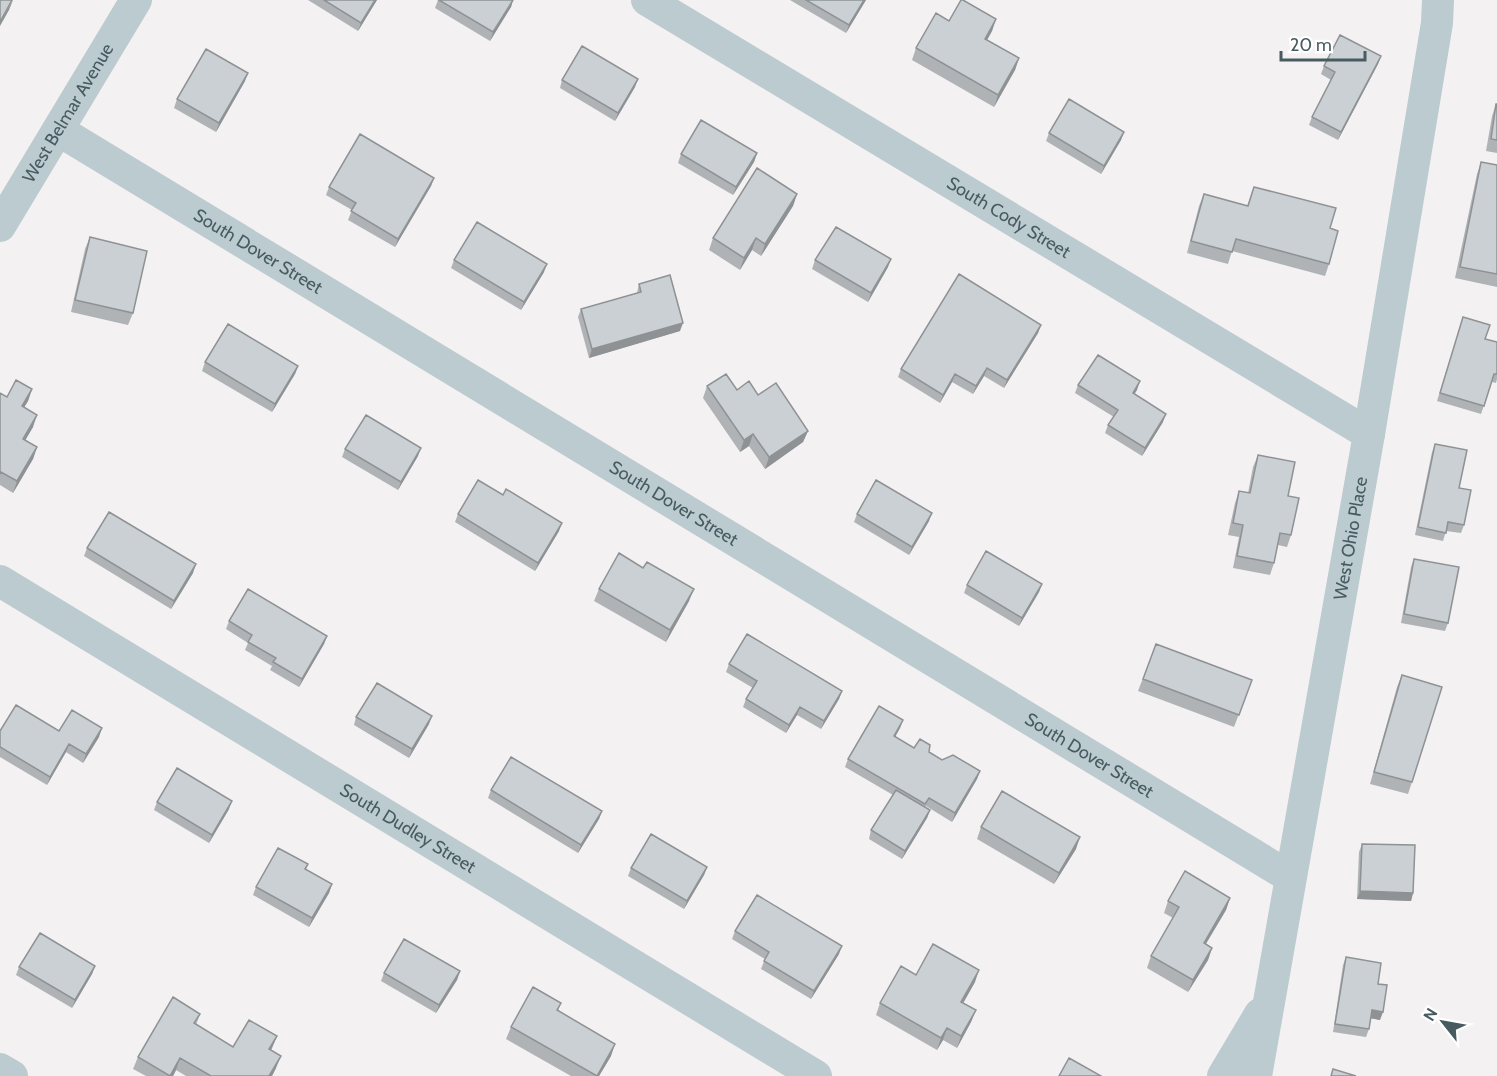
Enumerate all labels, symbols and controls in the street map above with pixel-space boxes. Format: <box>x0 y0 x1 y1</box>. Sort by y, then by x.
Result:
scale bar <box>1281 24 1365 62</box>
text: 20 m <box>1290 34 1332 56</box>
street label: West Belmar Avenue <box>18 39 118 187</box>
street label: South Cody Street <box>943 172 1074 263</box>
street label: South Dover Street <box>190 204 326 299</box>
street label: South Dover Street <box>605 456 742 551</box>
street label: West Ohio Place <box>1329 475 1372 602</box>
street label: South Dover Street <box>1021 708 1158 803</box>
street label: South Dudley Street <box>336 779 480 878</box>
north arrow <box>1413 992 1473 1052</box>
text: N <box>1420 1005 1442 1024</box>

